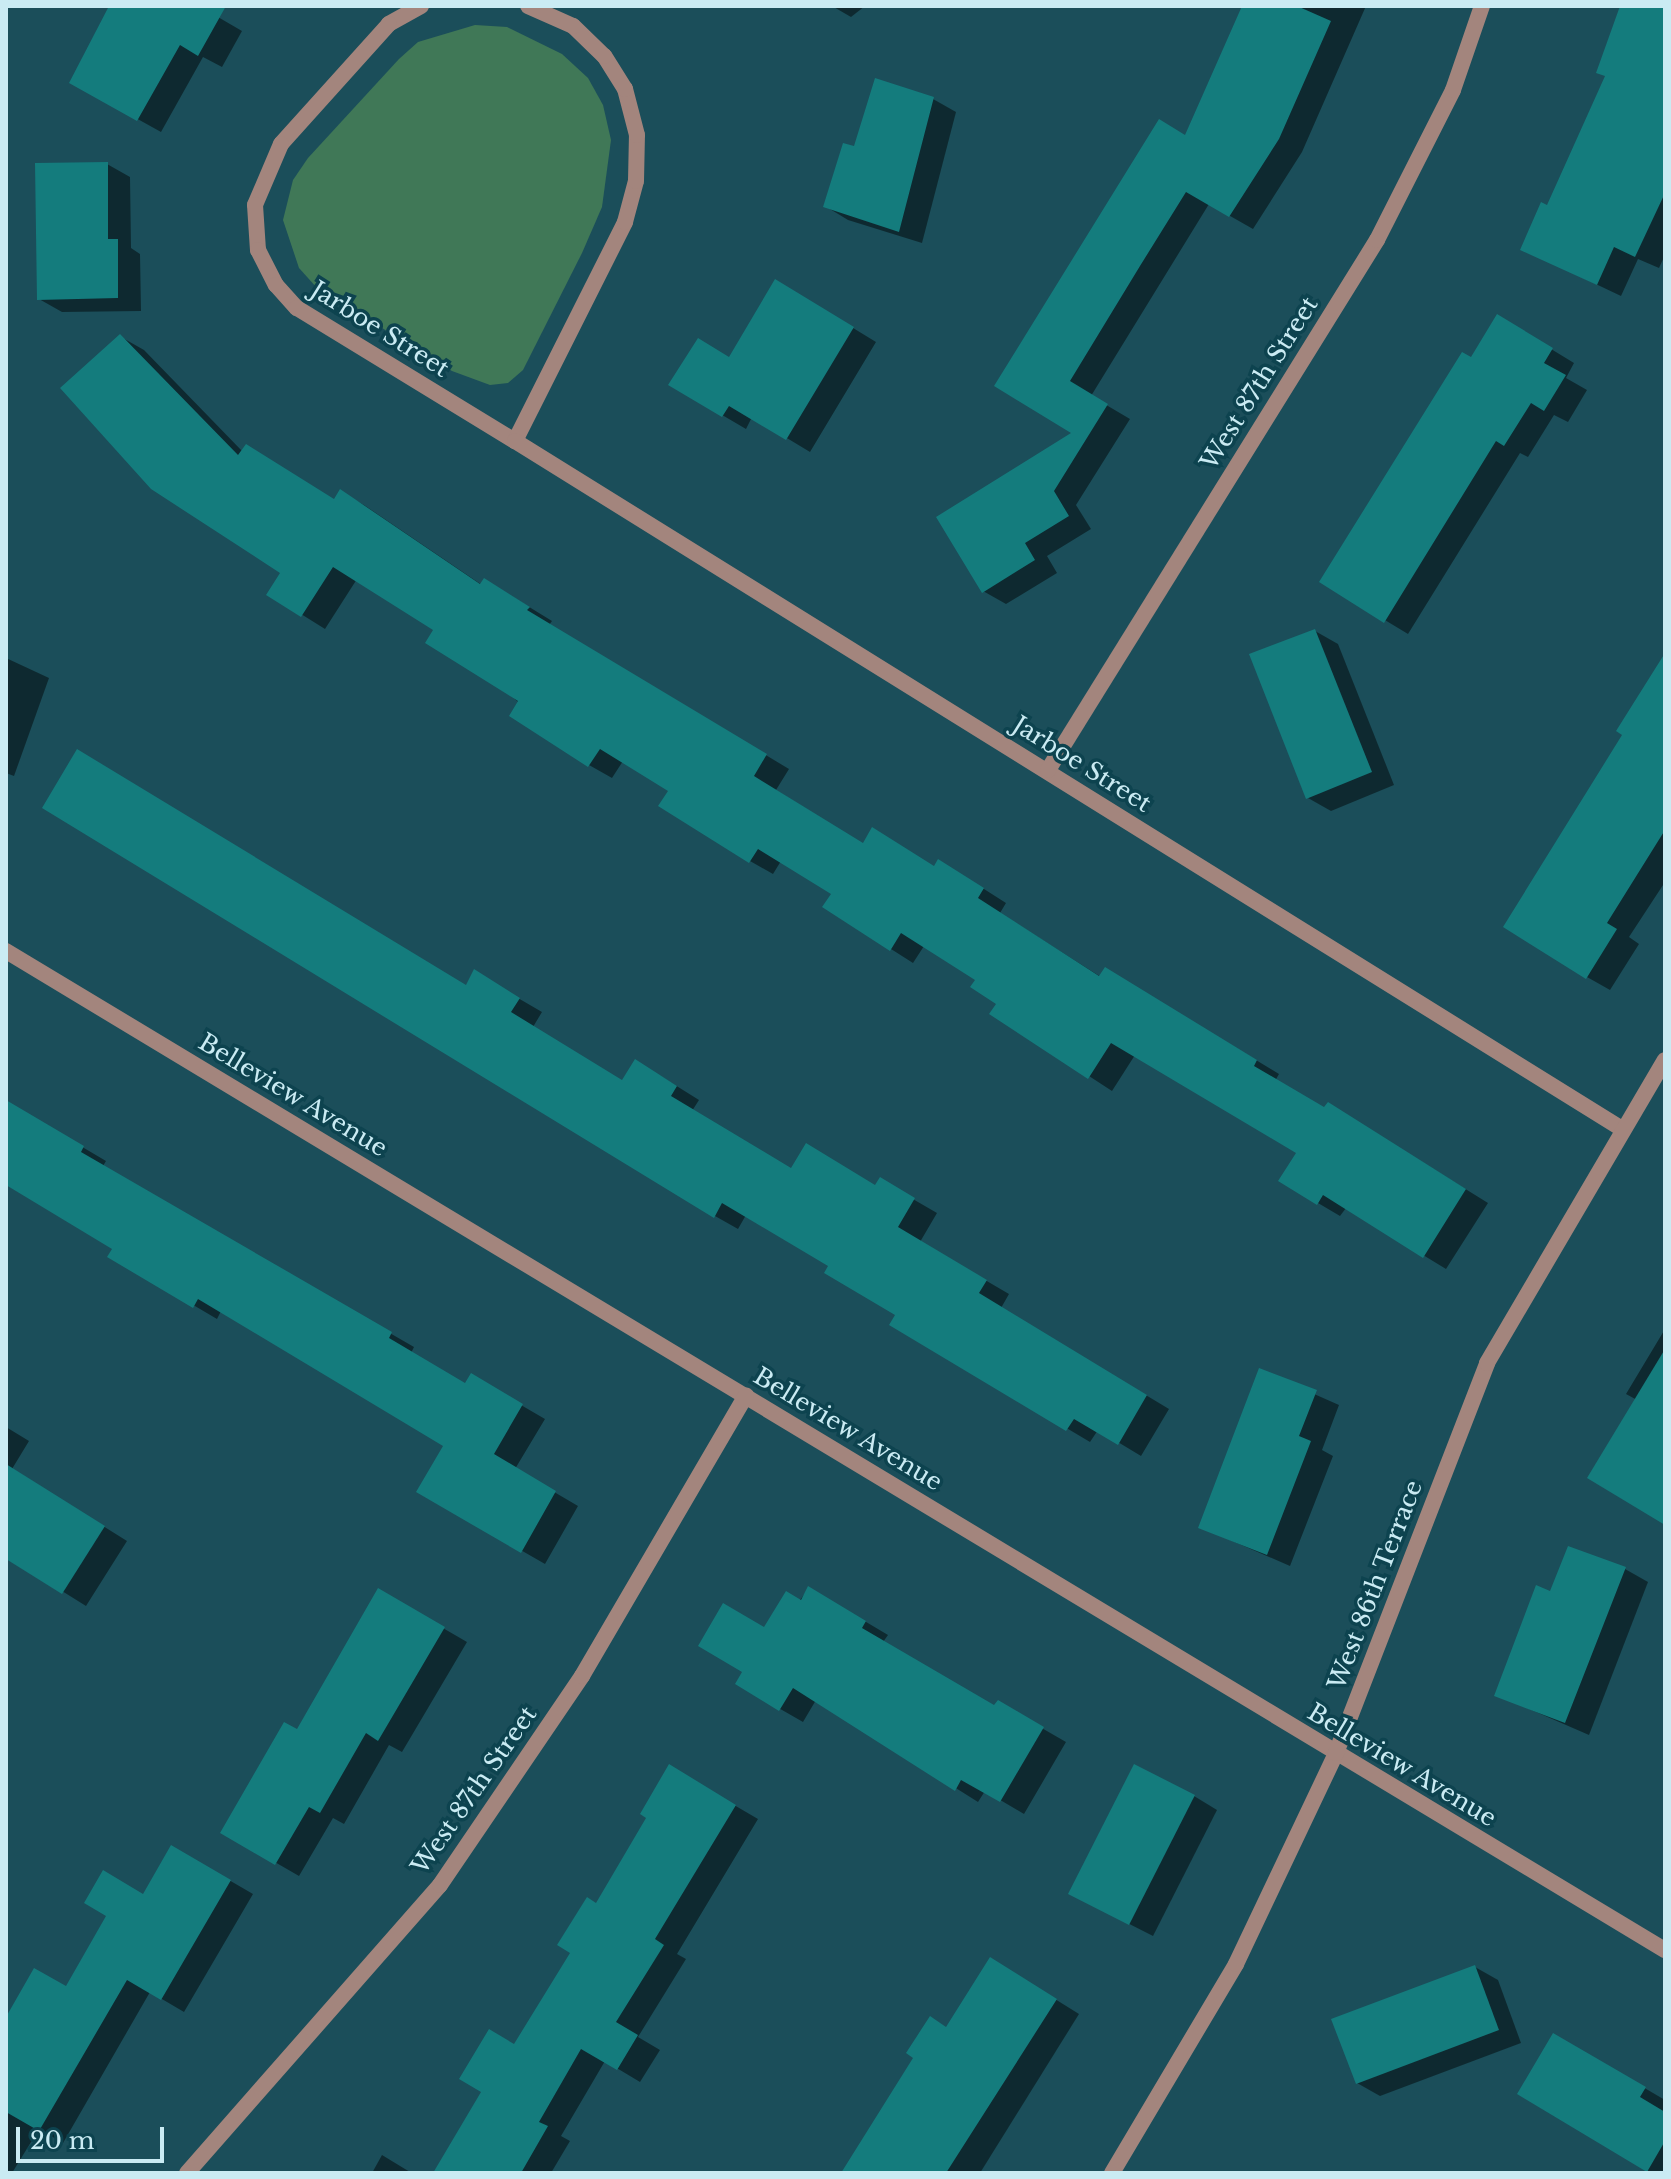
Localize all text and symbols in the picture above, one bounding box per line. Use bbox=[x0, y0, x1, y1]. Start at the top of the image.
street label: Jarboe Street bbox=[306, 275, 454, 383]
street label: West 87th Street bbox=[1194, 291, 1324, 475]
street label: Jarboe Street bbox=[1008, 710, 1156, 818]
street label: Belleview Avenue bbox=[193, 1027, 393, 1163]
street label: Belleview Avenue bbox=[748, 1361, 948, 1497]
street label: West 86th Terrace bbox=[1322, 1476, 1428, 1694]
street label: Belleview Avenue bbox=[1302, 1697, 1502, 1833]
street label: West 87th Street bbox=[405, 1701, 543, 1879]
scale bar bbox=[20, 2111, 168, 2161]
text: 20 m bbox=[30, 2126, 95, 2155]

